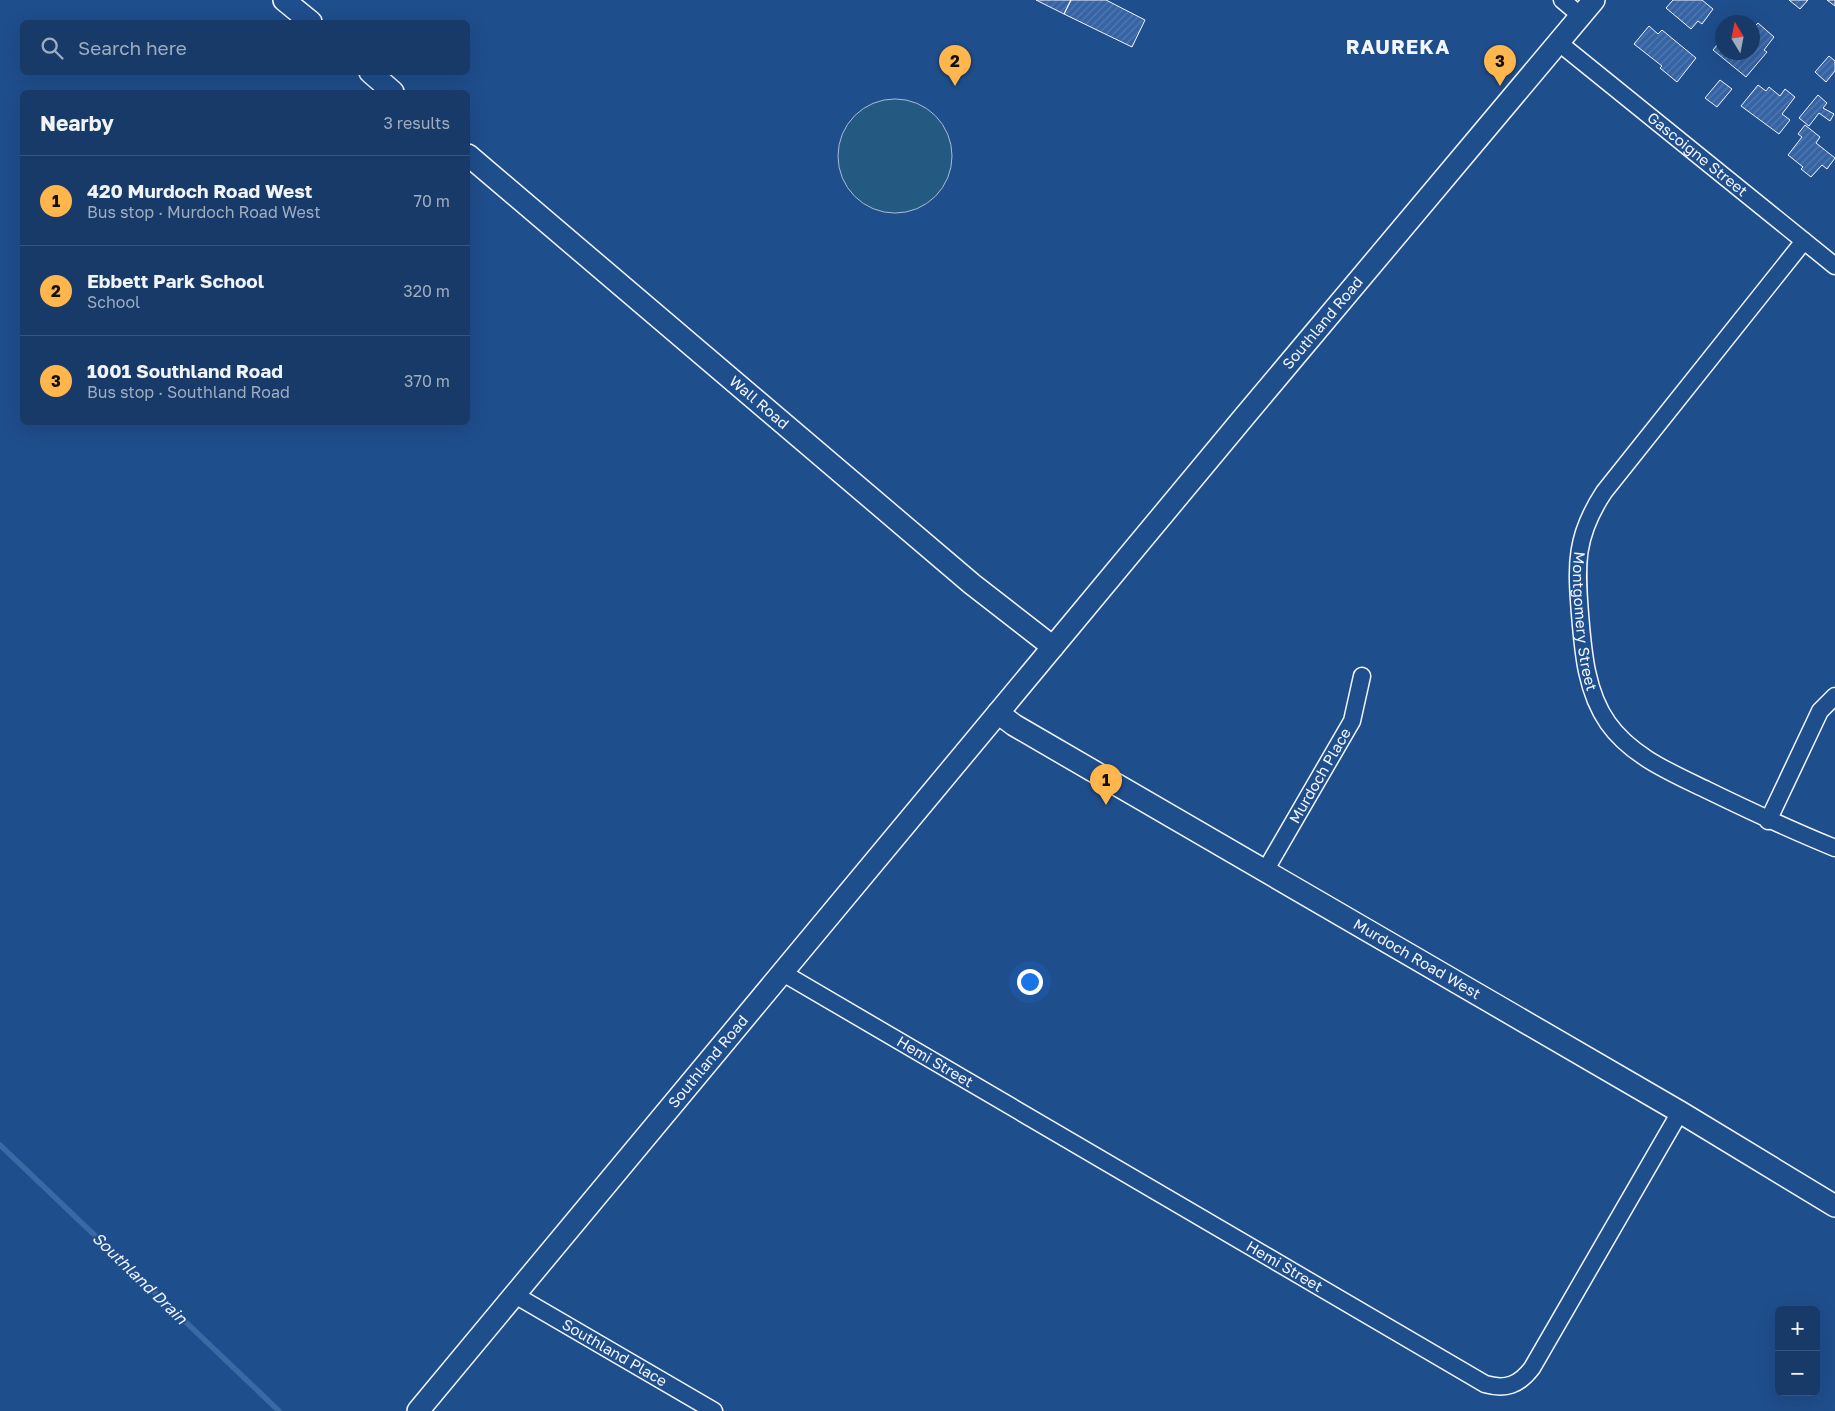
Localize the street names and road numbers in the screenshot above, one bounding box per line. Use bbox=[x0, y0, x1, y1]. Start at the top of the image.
street label: Gascoigne Street bbox=[1644, 108, 1752, 200]
street label: Southland Road bbox=[1278, 273, 1366, 372]
street label: Wall Road bbox=[726, 371, 793, 432]
street label: Montgomery Street bbox=[1570, 551, 1602, 693]
street label: Murdoch Place bbox=[1285, 724, 1354, 826]
street label: Murdoch Road West bbox=[1351, 914, 1484, 1002]
street label: Southland Road bbox=[664, 1011, 751, 1111]
street label: Hemi Street bbox=[894, 1032, 977, 1090]
street label: Hemi Street bbox=[1243, 1236, 1326, 1295]
street label: Southland Place bbox=[559, 1314, 671, 1390]

